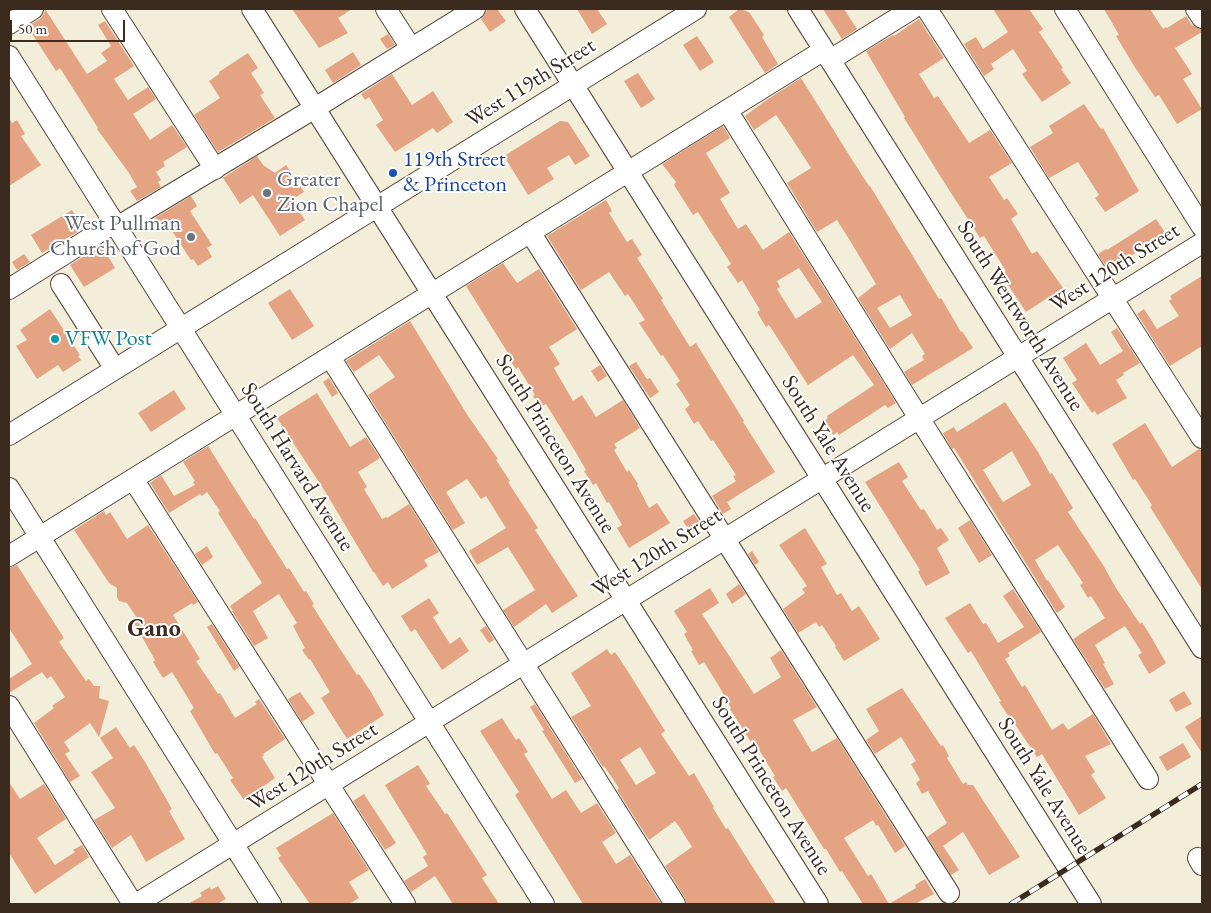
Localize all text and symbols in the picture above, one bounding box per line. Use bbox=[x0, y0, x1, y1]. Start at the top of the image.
scale bar bbox=[12, 10, 128, 42]
text: 50 m bbox=[18, 19, 47, 38]
street label: West 119th Street bbox=[461, 33, 601, 133]
place label: 119th Street & Princeton bbox=[403, 147, 507, 198]
place label: Greater Zion Chapel bbox=[277, 167, 384, 218]
marker: 119th Street & Princeton bbox=[387, 167, 399, 179]
marker: Greater Zion Chapel bbox=[261, 187, 273, 199]
place label: West Pullman Church of God bbox=[50, 211, 181, 262]
street label: South Wentworth Avenue bbox=[951, 216, 1089, 416]
street label: West 120th Street bbox=[1045, 218, 1185, 318]
marker: West Pullman Church of God bbox=[185, 231, 197, 243]
place label: VFW Post bbox=[65, 326, 152, 352]
marker: VFW Post bbox=[49, 333, 61, 345]
street label: South Princeton Avenue bbox=[489, 350, 621, 538]
street label: South Yale Avenue bbox=[775, 371, 881, 517]
street label: South Harvard Avenue bbox=[235, 378, 359, 556]
street label: West 120th Street bbox=[587, 503, 727, 603]
district label: Gano bbox=[127, 615, 181, 643]
street label: South Princeton Avenue bbox=[705, 692, 837, 880]
street label: South Yale Avenue bbox=[991, 713, 1097, 859]
street label: West 120th Street bbox=[243, 717, 383, 817]

